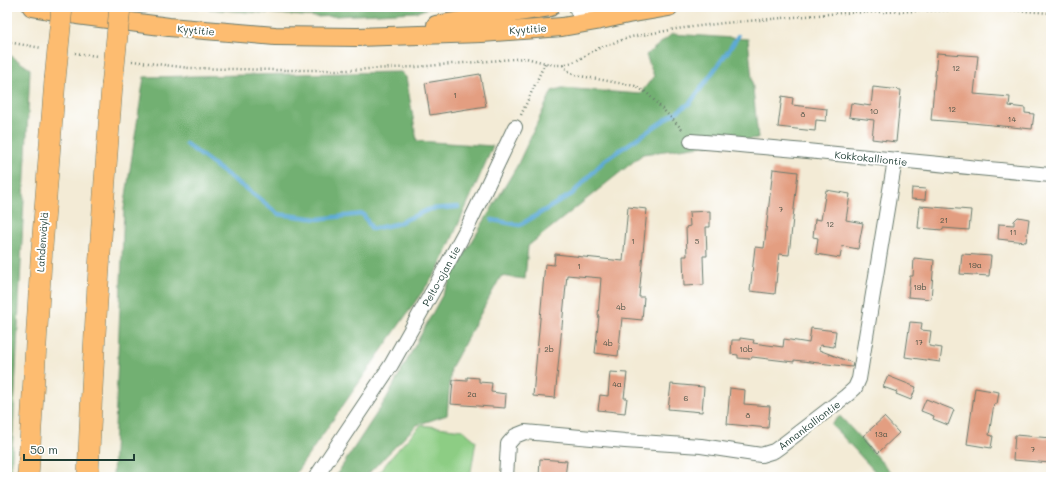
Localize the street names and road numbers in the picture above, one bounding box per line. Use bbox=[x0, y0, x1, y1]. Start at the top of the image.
street label: Kyytitie bbox=[177, 21, 215, 39]
street label: Kyytitie bbox=[509, 21, 547, 37]
street label: Kokkokalliontie bbox=[834, 147, 908, 169]
street label: Lahdenväylä bbox=[33, 211, 51, 273]
street label: Pelto-ojan tie bbox=[419, 243, 463, 309]
street label: Annankalliontie bbox=[775, 397, 843, 453]

